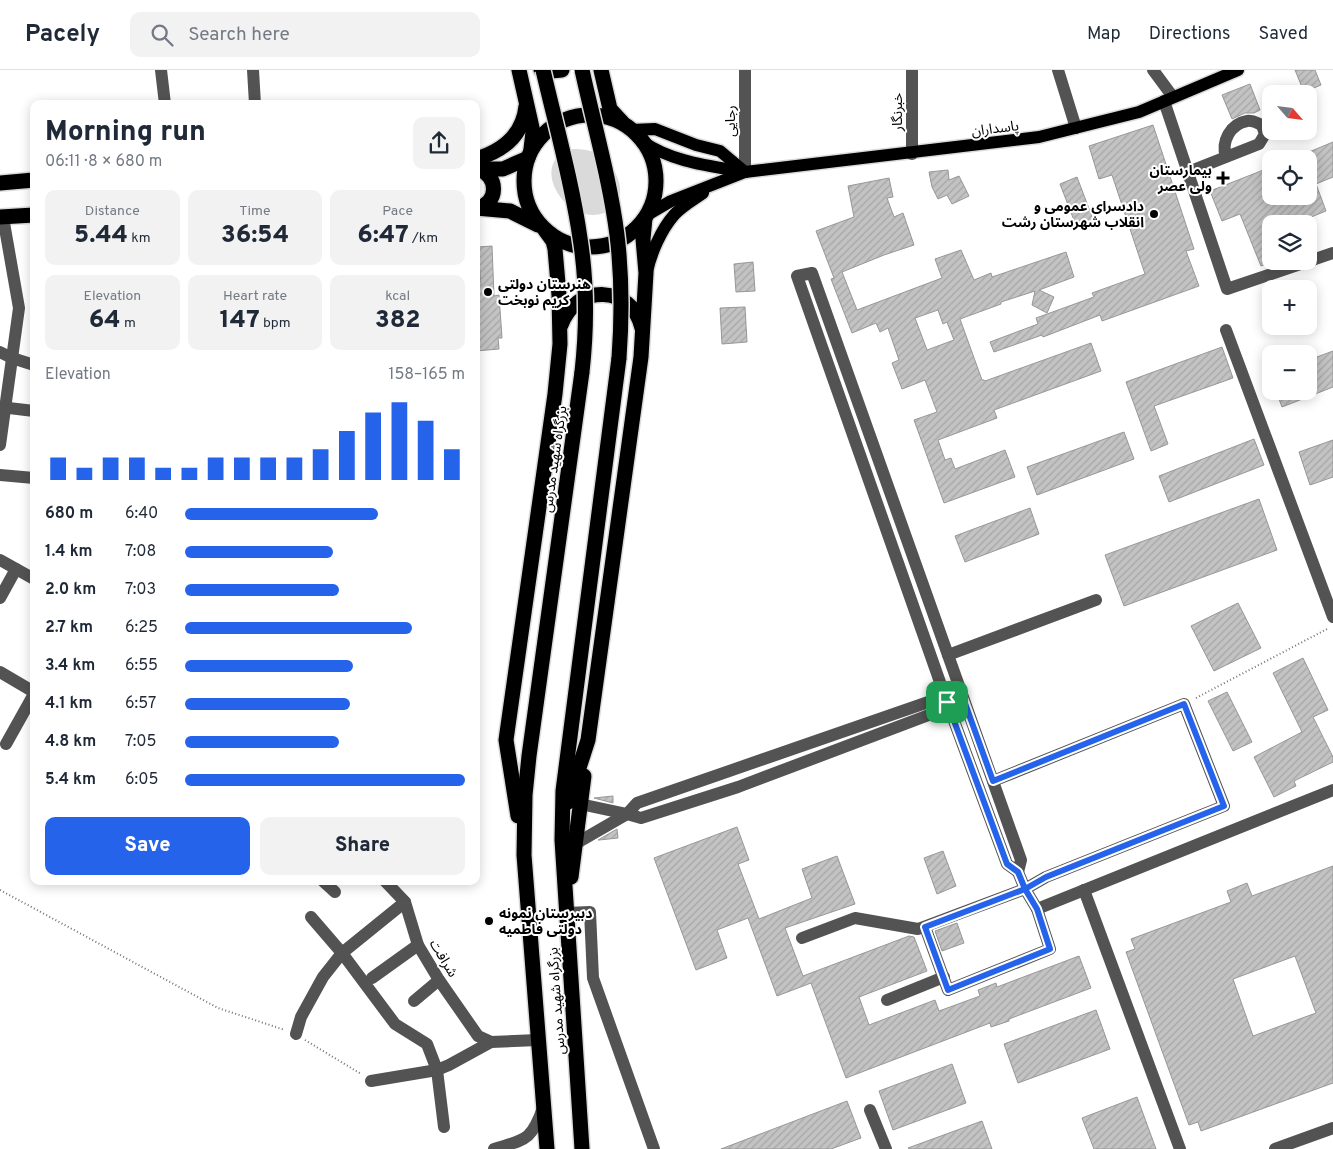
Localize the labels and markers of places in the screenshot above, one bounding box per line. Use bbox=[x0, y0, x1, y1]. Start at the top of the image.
place label: بیمارستان ولی عصر bbox=[1149, 163, 1212, 196]
marker: بیمارستان ولی عصر bbox=[1216, 171, 1230, 185]
place label: دادسرای عمومی و انقلاب شهرستان رشت bbox=[1002, 199, 1144, 232]
marker: دادسرای عمومی و انقلاب شهرستان رشت bbox=[1148, 208, 1160, 220]
place label: هنرستان دولتی کریم نوبخت bbox=[498, 277, 591, 311]
marker: هنرستان دولتی کریم نوبخت bbox=[482, 286, 494, 298]
pin bbox=[926, 681, 968, 723]
place label: دبیرستان نمونه دولتی فاطمیه bbox=[499, 906, 592, 939]
marker: دبیرستان نمونه دولتی فاطمیه bbox=[483, 915, 495, 927]

